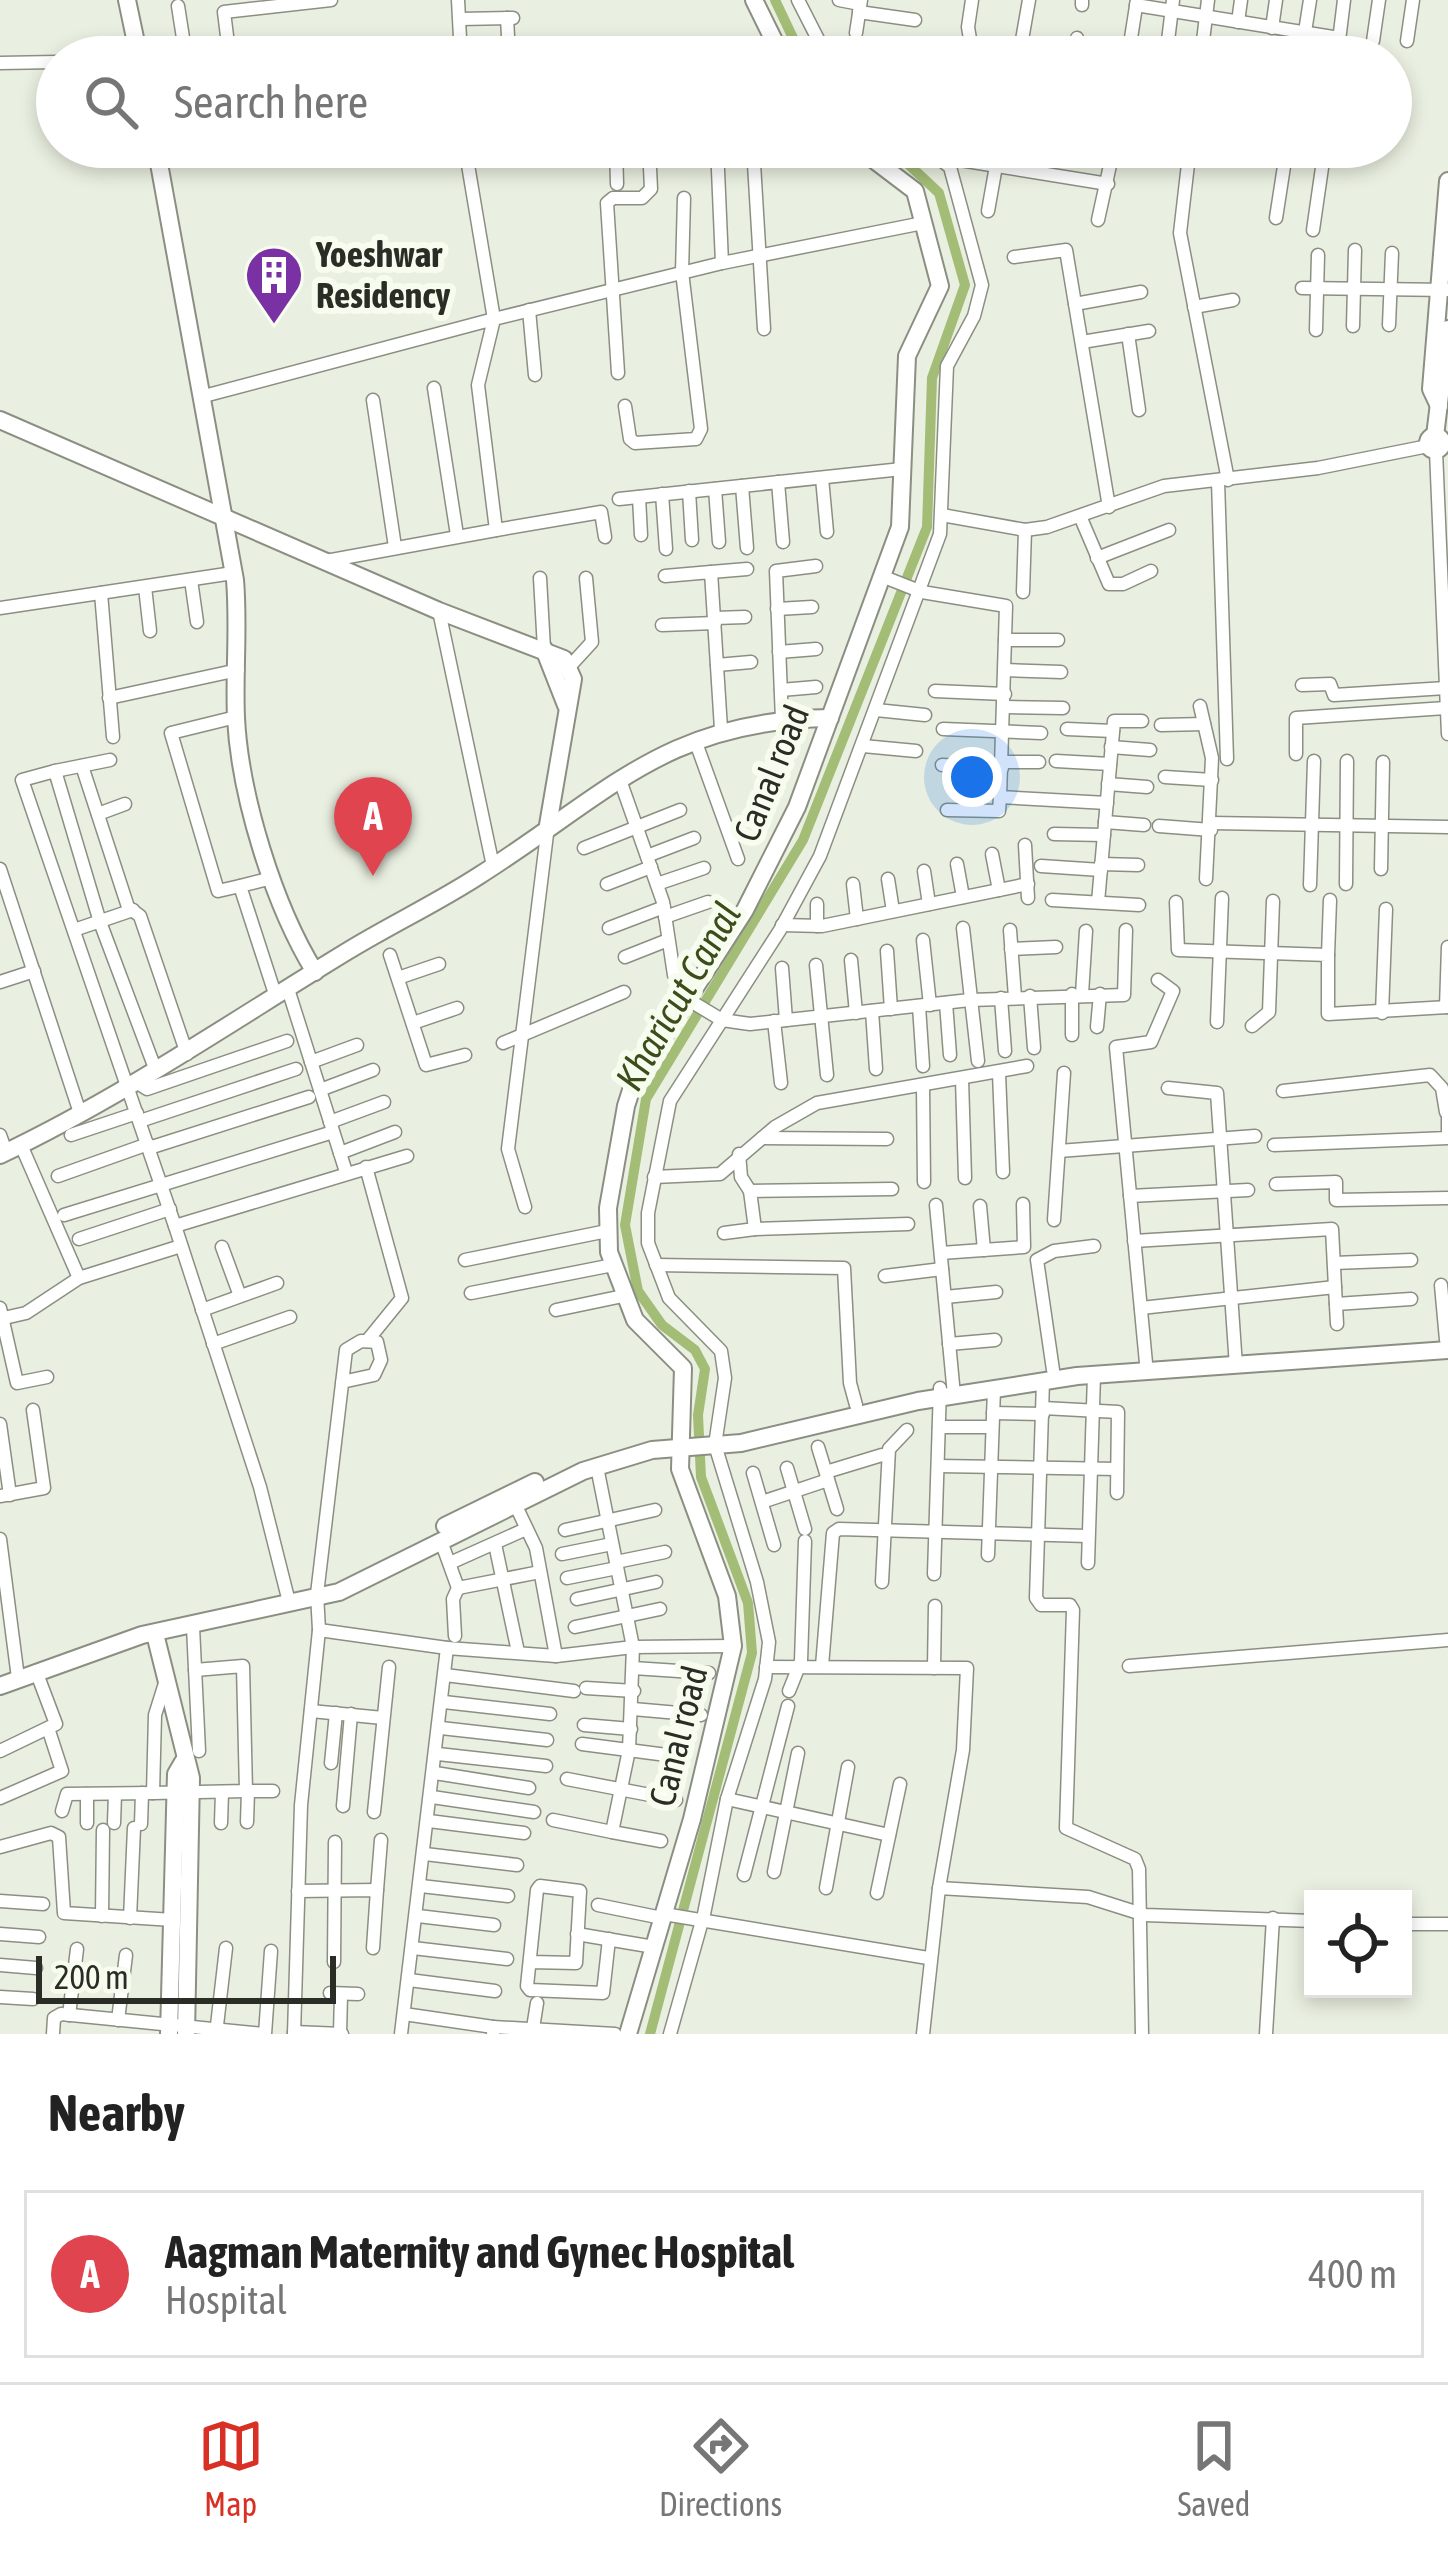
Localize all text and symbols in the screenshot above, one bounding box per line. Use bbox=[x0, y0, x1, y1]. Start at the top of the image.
search box bbox=[36, 36, 1412, 168]
icon: search bbox=[78, 69, 144, 135]
text: Search here bbox=[174, 76, 368, 128]
place label: Yoeshwar Residency bbox=[315, 233, 451, 316]
building icon: Yoeshwar Residency bbox=[243, 244, 305, 326]
street label: Canal road bbox=[725, 699, 817, 847]
your location bbox=[942, 747, 1002, 807]
pin: A bbox=[334, 777, 412, 876]
water label: Kharicut Canal bbox=[607, 894, 749, 1098]
street label: Canal road bbox=[640, 1662, 716, 1810]
map controls bbox=[1304, 1890, 1412, 1998]
button: locate bbox=[1304, 1890, 1412, 1998]
scale bar bbox=[36, 1950, 336, 2003]
text: 200 m bbox=[54, 1958, 129, 1996]
text: Nearby bbox=[48, 2083, 185, 2142]
text: Aagman Maternity and Gynec Hospital bbox=[165, 2226, 794, 2278]
text: A bbox=[80, 2252, 100, 2296]
text: 400 m bbox=[1309, 2252, 1397, 2296]
text: Hospital bbox=[165, 2278, 287, 2322]
tab: Map bbox=[198, 2413, 264, 2523]
tab: Directions bbox=[659, 2413, 782, 2523]
tab: Saved bbox=[1177, 2413, 1250, 2523]

